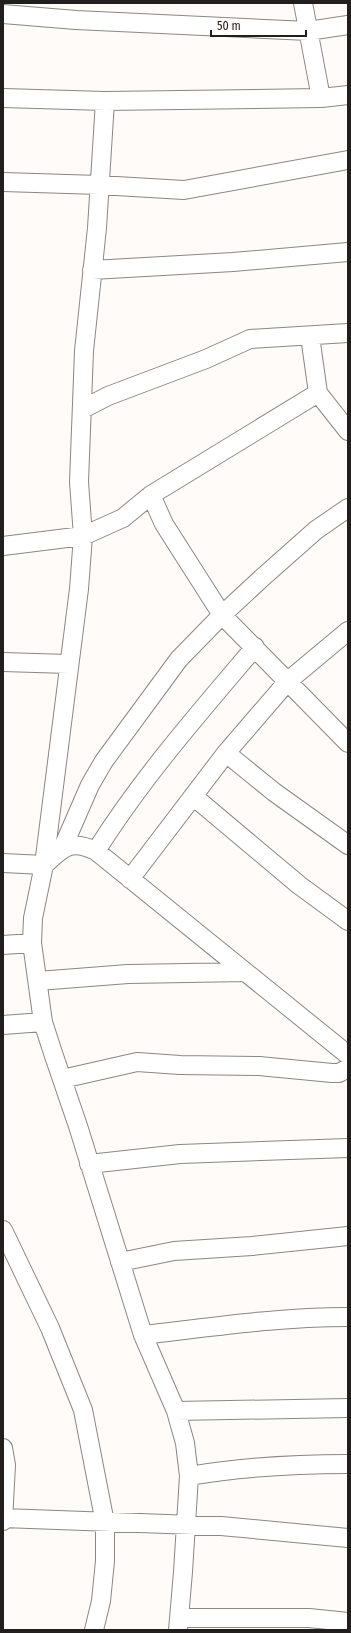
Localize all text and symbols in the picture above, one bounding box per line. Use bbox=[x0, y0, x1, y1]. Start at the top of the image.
scale bar bbox=[211, 12, 306, 38]
text: 50 m bbox=[217, 19, 241, 33]

